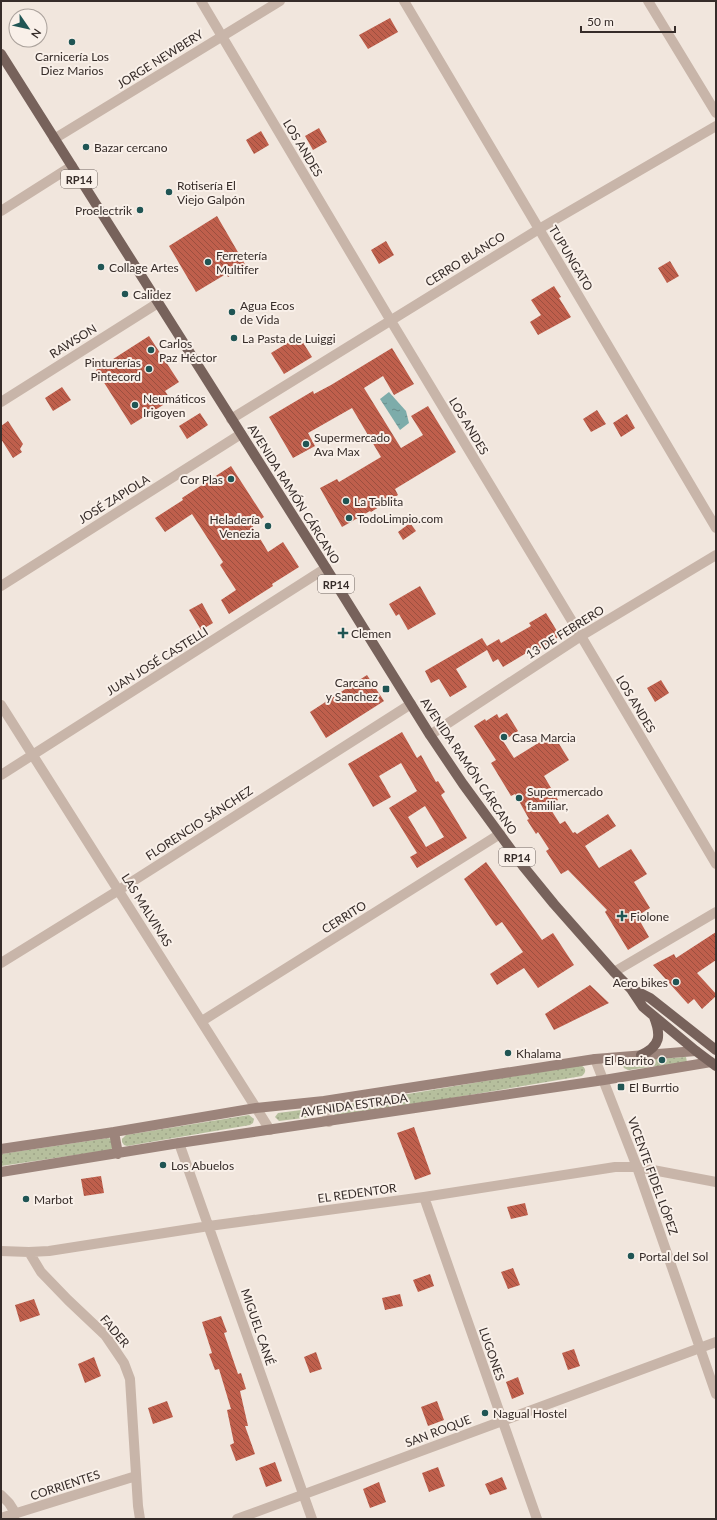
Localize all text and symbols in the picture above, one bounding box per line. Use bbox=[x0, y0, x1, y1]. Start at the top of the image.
north arrow bbox=[8, 8, 48, 48]
scale bar bbox=[581, 8, 675, 34]
text: 50 m bbox=[587, 14, 614, 29]
street label: JORGE NEWBERY bbox=[114, 26, 206, 92]
text: N bbox=[29, 27, 44, 41]
marker: Carnicería Los Diez Marios bbox=[67, 37, 77, 47]
place label: Carnicería Los Diez Marios bbox=[35, 49, 109, 78]
street label: LOS ANDES bbox=[280, 117, 326, 179]
place label: Bazar cercano bbox=[94, 140, 168, 155]
marker: Bazar cercano bbox=[81, 142, 91, 152]
road number: RP14 bbox=[61, 170, 97, 188]
place label: Rotisería El Viejo Galpón bbox=[177, 178, 245, 207]
marker: Rotisería El Viejo Galpón bbox=[164, 187, 174, 197]
place label: Proelectrik bbox=[75, 203, 133, 218]
marker: Proelectrik bbox=[135, 205, 145, 215]
street label: TUPUNGATO bbox=[546, 223, 597, 294]
street label: CERRO BLANCO bbox=[422, 228, 508, 290]
place label: Ferretería Multifer bbox=[216, 248, 267, 277]
marker: Ferretería Multifer bbox=[203, 257, 213, 267]
place label: Collage Artes bbox=[109, 260, 179, 275]
marker: Collage Artes bbox=[96, 262, 106, 272]
place label: Calidez bbox=[133, 287, 172, 302]
marker: Calidez bbox=[120, 289, 130, 299]
place label: Agua Ecos de Vida bbox=[240, 298, 294, 327]
marker: Agua Ecos de Vida bbox=[227, 307, 237, 317]
street label: RAWSON bbox=[47, 321, 99, 361]
place label: La Pasta de Luiggi bbox=[242, 331, 336, 346]
marker: La Pasta de Luiggi bbox=[229, 333, 239, 343]
place label: Carlos Paz Héctor bbox=[159, 336, 218, 365]
marker: Carlos Paz Héctor bbox=[146, 345, 156, 355]
place label: Pinturerías Pintecord bbox=[84, 355, 141, 384]
marker: Pinturerías Pintecord bbox=[144, 364, 154, 374]
place label: Neumáticos Irigoyen bbox=[143, 391, 206, 420]
street label: LOS ANDES bbox=[446, 395, 492, 457]
marker: Neumáticos Irigoyen bbox=[130, 400, 140, 410]
street label: AVENIDA RAMÓN CÁRCANO bbox=[245, 421, 343, 567]
place label: Supermercado Ava Max bbox=[314, 430, 390, 459]
marker: Supermercado Ava Max bbox=[301, 439, 311, 449]
street label: JOSÉ ZAPIOLA bbox=[76, 471, 153, 527]
place label: Cor Plas bbox=[180, 472, 223, 487]
marker: Cor Plas bbox=[226, 474, 236, 484]
place label: La Tablita bbox=[354, 494, 403, 509]
marker: La Tablita bbox=[341, 496, 351, 506]
place label: TodoLimpio.com bbox=[357, 511, 443, 526]
place label: Heladería Venezia bbox=[210, 512, 260, 541]
marker: TodoLimpio.com bbox=[344, 513, 354, 523]
marker: Heladería Venezia bbox=[263, 521, 273, 531]
road number: RP14 bbox=[318, 575, 354, 593]
street label: 13 DE FEBRERO bbox=[523, 602, 607, 662]
street label: JUAN JOSÉ CASTELLI bbox=[103, 624, 211, 698]
place label: Clemen bbox=[351, 626, 391, 641]
marker: Clemen bbox=[338, 628, 348, 638]
street label: LOS ANDES bbox=[613, 673, 659, 735]
place label: Carcano y Sanchez bbox=[326, 675, 379, 704]
marker: Carcano y Sanchez bbox=[381, 684, 391, 694]
street label: AVENIDA RAMÓN CÁRCANO bbox=[418, 695, 521, 838]
place label: Casa Marcia bbox=[512, 730, 576, 745]
marker: Casa Marcia bbox=[499, 732, 509, 742]
street label: FLORENCIO SÁNCHEZ bbox=[143, 783, 255, 863]
place label: Supermercado familiar, bbox=[527, 784, 603, 813]
marker: Supermercado familiar, bbox=[514, 793, 524, 803]
road number: RP14 bbox=[499, 848, 535, 866]
street label: LAS MALVINAS bbox=[119, 871, 175, 949]
street label: CERRITO bbox=[319, 897, 369, 937]
place label: Fiolone bbox=[630, 909, 669, 924]
marker: Fiolone bbox=[617, 911, 627, 921]
place label: Aero bikes bbox=[613, 975, 668, 990]
marker: Aero bikes bbox=[671, 977, 681, 987]
place label: Khalama bbox=[516, 1046, 561, 1061]
marker: Khalama bbox=[503, 1048, 513, 1058]
place label: El Burrito bbox=[604, 1053, 654, 1068]
marker: El Burrito bbox=[657, 1055, 667, 1065]
place label: El Burrtio bbox=[629, 1080, 679, 1095]
marker: El Burrtio bbox=[616, 1082, 626, 1092]
street label: AVENIDA ESTRADA bbox=[300, 1090, 409, 1120]
street label: VICENTE FIDEL LÓPEZ bbox=[625, 1115, 681, 1237]
place label: Los Abuelos bbox=[171, 1158, 234, 1173]
marker: Los Abuelos bbox=[158, 1160, 168, 1170]
street label: EL REDENTOR bbox=[317, 1180, 398, 1206]
place label: Marbot bbox=[34, 1192, 74, 1207]
marker: Marbot bbox=[21, 1194, 31, 1204]
place label: Portal del Sol bbox=[639, 1249, 708, 1264]
marker: Portal del Sol bbox=[626, 1251, 636, 1261]
street label: MIGUEL CANÉ bbox=[238, 1287, 278, 1367]
street label: FADER bbox=[97, 1312, 133, 1351]
street label: LUGONES bbox=[476, 1325, 508, 1383]
place label: Nagual Hostel bbox=[493, 1406, 567, 1421]
marker: Nagual Hostel bbox=[480, 1408, 490, 1418]
street label: SAN ROQUE bbox=[403, 1412, 473, 1450]
street label: CORRIENTES bbox=[28, 1467, 102, 1503]

